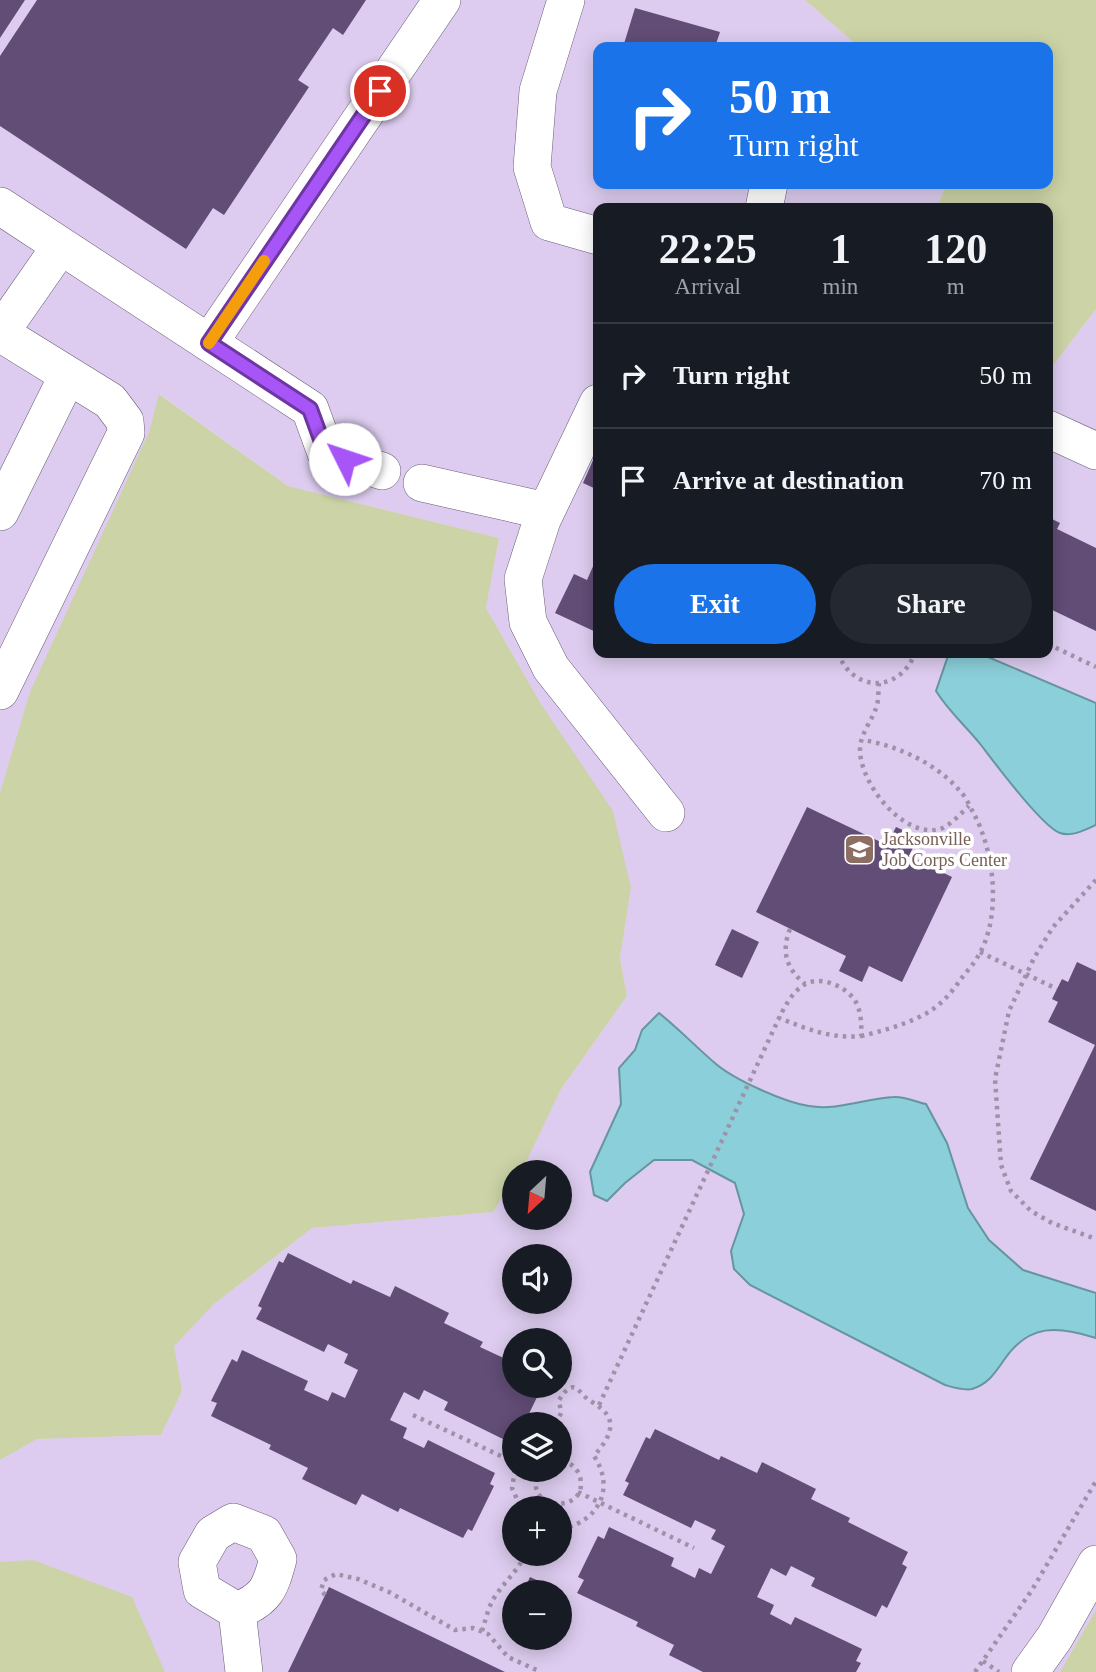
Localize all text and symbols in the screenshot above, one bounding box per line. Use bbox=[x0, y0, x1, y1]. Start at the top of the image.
pin bbox=[350, 61, 410, 121]
text: 50 m bbox=[729, 69, 831, 124]
icon: right bbox=[614, 70, 705, 161]
icon: arrive bbox=[361, 72, 399, 110]
text: Turn right bbox=[729, 127, 859, 163]
text: 22:25 bbox=[659, 226, 757, 272]
text: 1 bbox=[830, 226, 851, 272]
text: 120 bbox=[924, 226, 987, 272]
text: Arrival bbox=[675, 274, 741, 299]
text: min bbox=[823, 274, 858, 299]
text: m bbox=[947, 274, 965, 299]
icon: right bbox=[614, 357, 652, 395]
text: Turn right bbox=[673, 361, 790, 390]
text: 50 m bbox=[979, 361, 1032, 390]
position arrow bbox=[308, 422, 382, 496]
icon: arrive bbox=[614, 462, 652, 500]
text: Arrive at destination bbox=[673, 466, 904, 495]
text: 70 m bbox=[979, 466, 1032, 495]
button: Exit bbox=[614, 564, 816, 644]
button: Share bbox=[830, 564, 1032, 644]
place label: Jacksonville Job Corps Center bbox=[882, 829, 1007, 870]
school or university icon: Jacksonville Job Corps Center bbox=[842, 832, 876, 866]
north arrow bbox=[502, 1160, 572, 1230]
map controls bbox=[502, 1160, 572, 1650]
button: sound bbox=[502, 1244, 572, 1314]
button: search bbox=[502, 1328, 572, 1398]
button: layers bbox=[502, 1412, 572, 1482]
button: + bbox=[502, 1496, 572, 1566]
button: − bbox=[502, 1580, 572, 1650]

